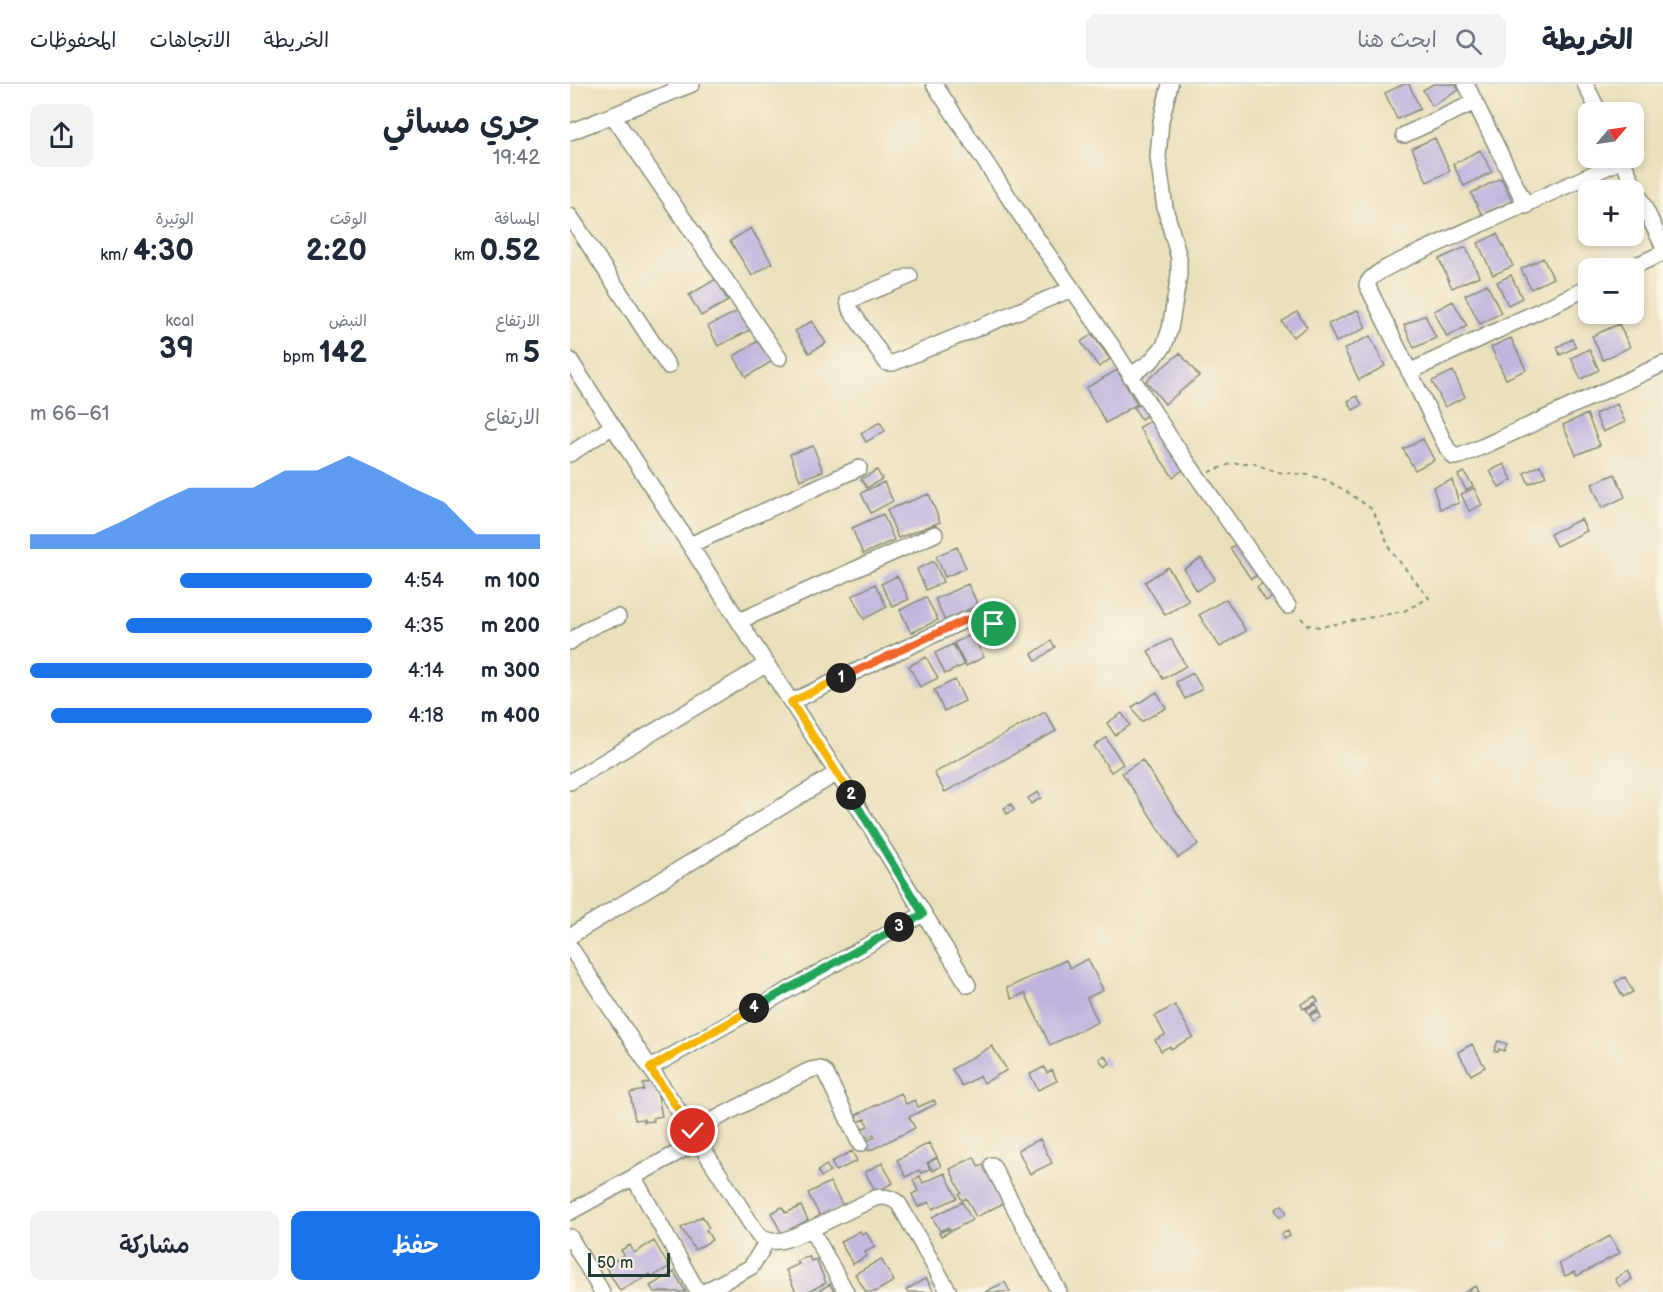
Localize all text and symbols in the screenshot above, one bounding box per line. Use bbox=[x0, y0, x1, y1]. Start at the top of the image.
search box bbox=[1086, 14, 1506, 68]
text: الخريطة bbox=[1542, 24, 1633, 57]
icon: search bbox=[1452, 25, 1485, 58]
text: ابحث هنا bbox=[1357, 27, 1437, 54]
text: المحفوظات bbox=[30, 28, 116, 53]
text: الاتجاهات bbox=[149, 28, 231, 53]
text: الخريطة bbox=[264, 28, 329, 53]
north arrow bbox=[1578, 102, 1644, 168]
map controls bbox=[1578, 102, 1644, 324]
text: جري مسائي bbox=[382, 103, 540, 143]
button: share bbox=[30, 104, 93, 167]
text: 19:42 bbox=[493, 146, 540, 170]
button: + bbox=[1578, 180, 1644, 246]
text: الوتيرة bbox=[155, 210, 194, 229]
text: الوقت bbox=[330, 210, 367, 229]
text: المسافة bbox=[494, 210, 540, 229]
text: 4:30 bbox=[133, 233, 194, 269]
text: 2:20 bbox=[306, 233, 367, 269]
text: 0.52 bbox=[479, 233, 540, 269]
text: /km bbox=[100, 246, 133, 265]
text: km bbox=[454, 246, 479, 265]
button: − bbox=[1578, 258, 1644, 324]
text: kcal bbox=[165, 312, 194, 331]
text: النبض bbox=[329, 312, 367, 331]
text: الارتفاع bbox=[495, 312, 540, 331]
text: 39 bbox=[159, 331, 194, 367]
text: 142 bbox=[319, 335, 367, 371]
text: 5 bbox=[523, 335, 540, 371]
text: bpm bbox=[283, 348, 319, 367]
text: m bbox=[505, 348, 523, 367]
text: 61–66 m bbox=[30, 402, 110, 426]
text: الارتفاع bbox=[484, 406, 540, 430]
text: 4:54 bbox=[404, 569, 444, 593]
text: 100 m bbox=[484, 569, 540, 593]
pin bbox=[968, 598, 1019, 649]
icon: arrive bbox=[977, 607, 1010, 640]
text: 4:35 bbox=[404, 614, 444, 638]
text: 200 m bbox=[481, 614, 540, 638]
text: 4:14 bbox=[408, 659, 444, 683]
text: 300 m bbox=[481, 659, 540, 683]
pin: 1 bbox=[826, 663, 856, 693]
text: 1 bbox=[838, 668, 844, 687]
text: 4:18 bbox=[408, 704, 444, 728]
text: 400 m bbox=[481, 704, 540, 728]
pin: 2 bbox=[836, 780, 866, 810]
text: 2 bbox=[846, 785, 856, 804]
pin: 3 bbox=[884, 912, 914, 942]
text: 3 bbox=[894, 917, 904, 936]
pin: 4 bbox=[739, 993, 769, 1023]
text: 4 bbox=[749, 998, 759, 1017]
pin bbox=[667, 1105, 718, 1156]
icon: check bbox=[676, 1114, 709, 1147]
button: مشاركة bbox=[30, 1211, 279, 1280]
button: حفظ bbox=[291, 1211, 540, 1280]
scale bar bbox=[588, 1250, 670, 1278]
text: 50 m bbox=[597, 1254, 633, 1273]

